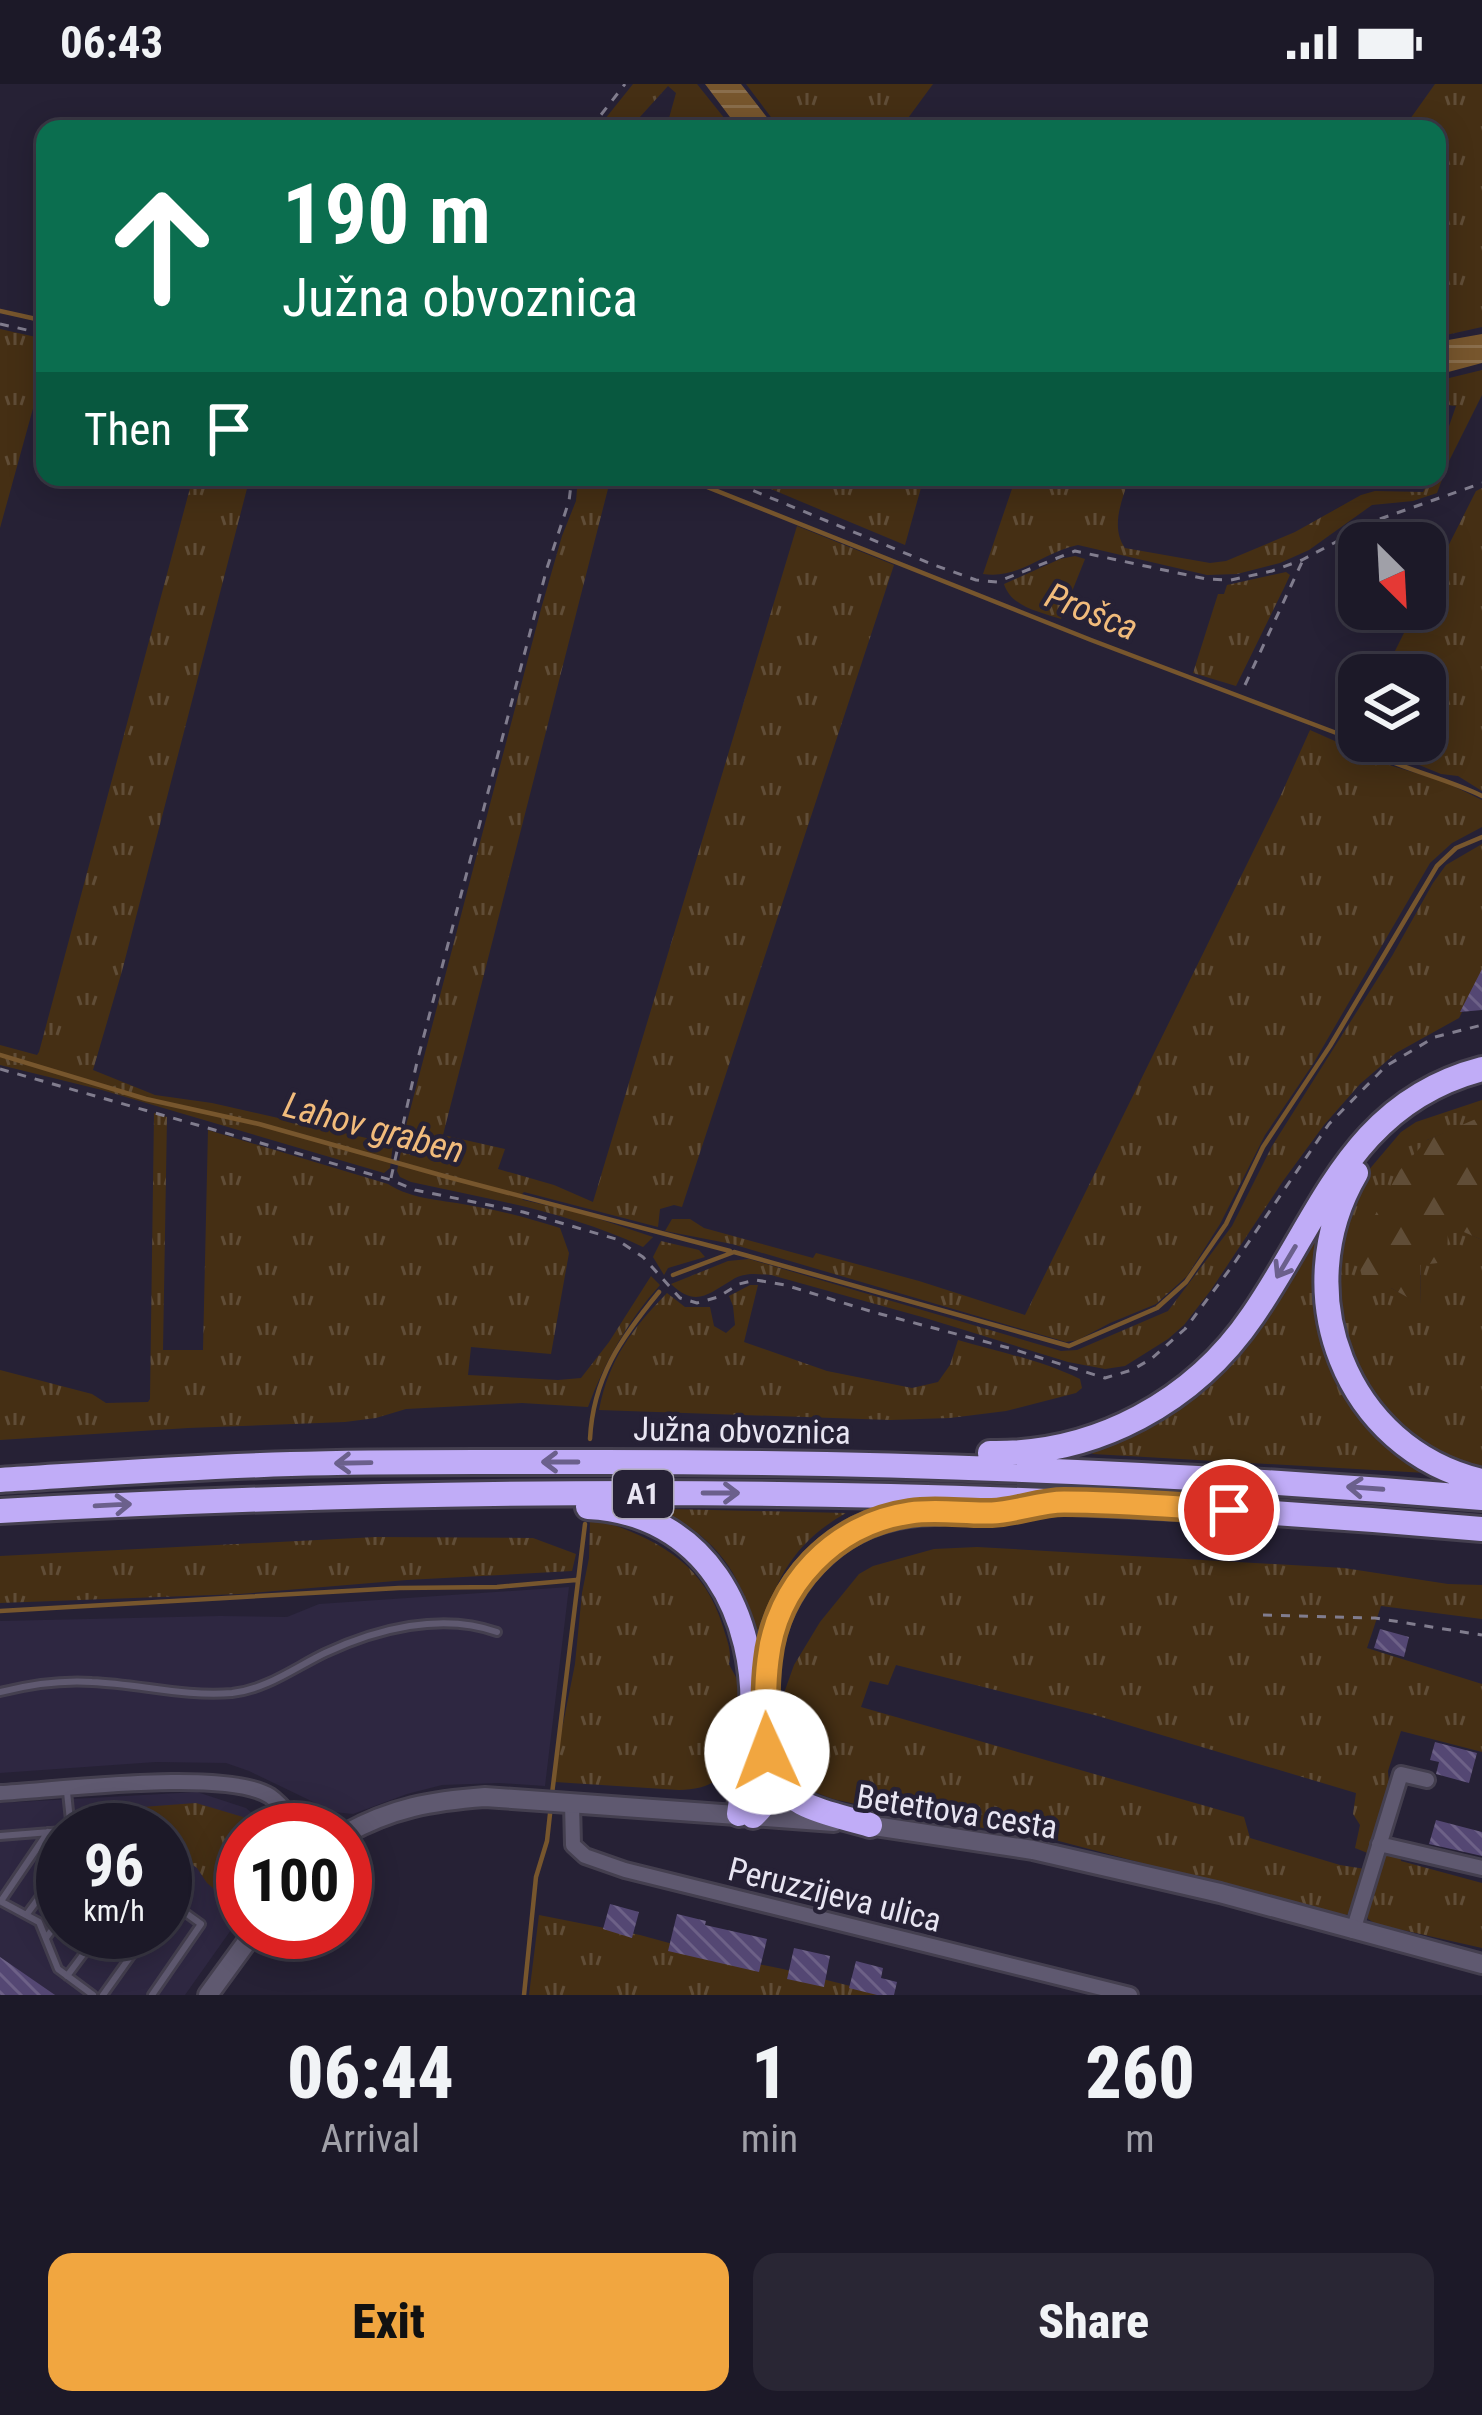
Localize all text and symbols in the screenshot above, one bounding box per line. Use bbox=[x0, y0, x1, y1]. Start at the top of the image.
text: 06:43 bbox=[60, 16, 163, 69]
text: 190 m bbox=[282, 165, 491, 264]
icon: ahead bbox=[84, 168, 240, 324]
text: Južna obvoznica bbox=[282, 266, 638, 329]
icon: arrive bbox=[196, 396, 262, 462]
text: Then bbox=[84, 403, 172, 456]
north arrow bbox=[1338, 522, 1446, 630]
map controls bbox=[1338, 522, 1446, 762]
water label: Prošca bbox=[1039, 574, 1144, 649]
button: layers bbox=[1338, 654, 1446, 762]
water label: Lahov graben bbox=[279, 1084, 469, 1172]
one-way arrow bbox=[1274, 1244, 1298, 1279]
street label: Južna obvoznica bbox=[633, 1409, 851, 1452]
one-way arrow bbox=[541, 1451, 580, 1473]
one-way arrow bbox=[334, 1452, 373, 1475]
pin bbox=[1178, 1459, 1280, 1561]
road number: A1 bbox=[613, 1470, 673, 1518]
one-way arrow bbox=[1346, 1476, 1385, 1499]
icon: arrive bbox=[1196, 1477, 1262, 1543]
one-way arrow bbox=[701, 1482, 740, 1504]
one-way arrow bbox=[93, 1493, 132, 1516]
position arrow bbox=[704, 1689, 830, 1815]
street label: Betettova cesta bbox=[854, 1776, 1060, 1847]
speed limit sign: 100 bbox=[216, 1803, 372, 1959]
text: 96 bbox=[84, 1830, 144, 1901]
street label: Peruzzijeva ulica bbox=[724, 1849, 945, 1940]
text: km/h bbox=[83, 1893, 145, 1928]
text: 06:44 bbox=[287, 2031, 454, 2116]
text: 1 bbox=[751, 2031, 788, 2116]
text: 260 bbox=[1085, 2031, 1195, 2116]
text: Arrival bbox=[321, 2116, 420, 2162]
text: min bbox=[741, 2116, 798, 2162]
text: m bbox=[1125, 2116, 1155, 2162]
button: Exit bbox=[48, 2253, 729, 2391]
button: Share bbox=[753, 2253, 1434, 2391]

